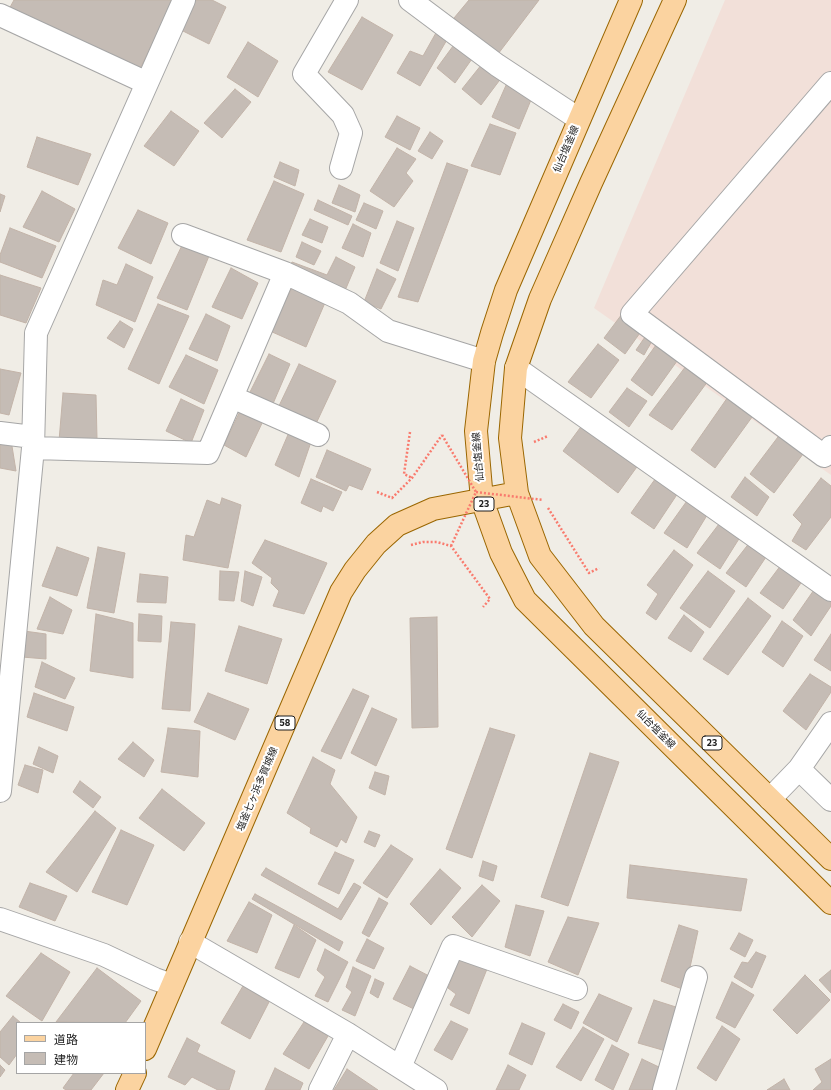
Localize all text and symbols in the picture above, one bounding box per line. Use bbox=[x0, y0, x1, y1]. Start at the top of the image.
street label: 仙台塩釜線 bbox=[551, 124, 581, 174]
street label: 仙台塩釜線 bbox=[470, 432, 486, 482]
road number: 23 bbox=[474, 497, 494, 511]
street label: 仙台塩釜線 bbox=[634, 707, 678, 751]
road number: 58 bbox=[275, 716, 295, 730]
road number: 23 bbox=[702, 736, 722, 750]
street label: 塩釜七ヶ浜多賀城線 bbox=[234, 745, 280, 833]
legend bbox=[16, 1022, 146, 1074]
text: 道路 bbox=[54, 1032, 78, 1046]
text: 建物 bbox=[54, 1052, 78, 1066]

